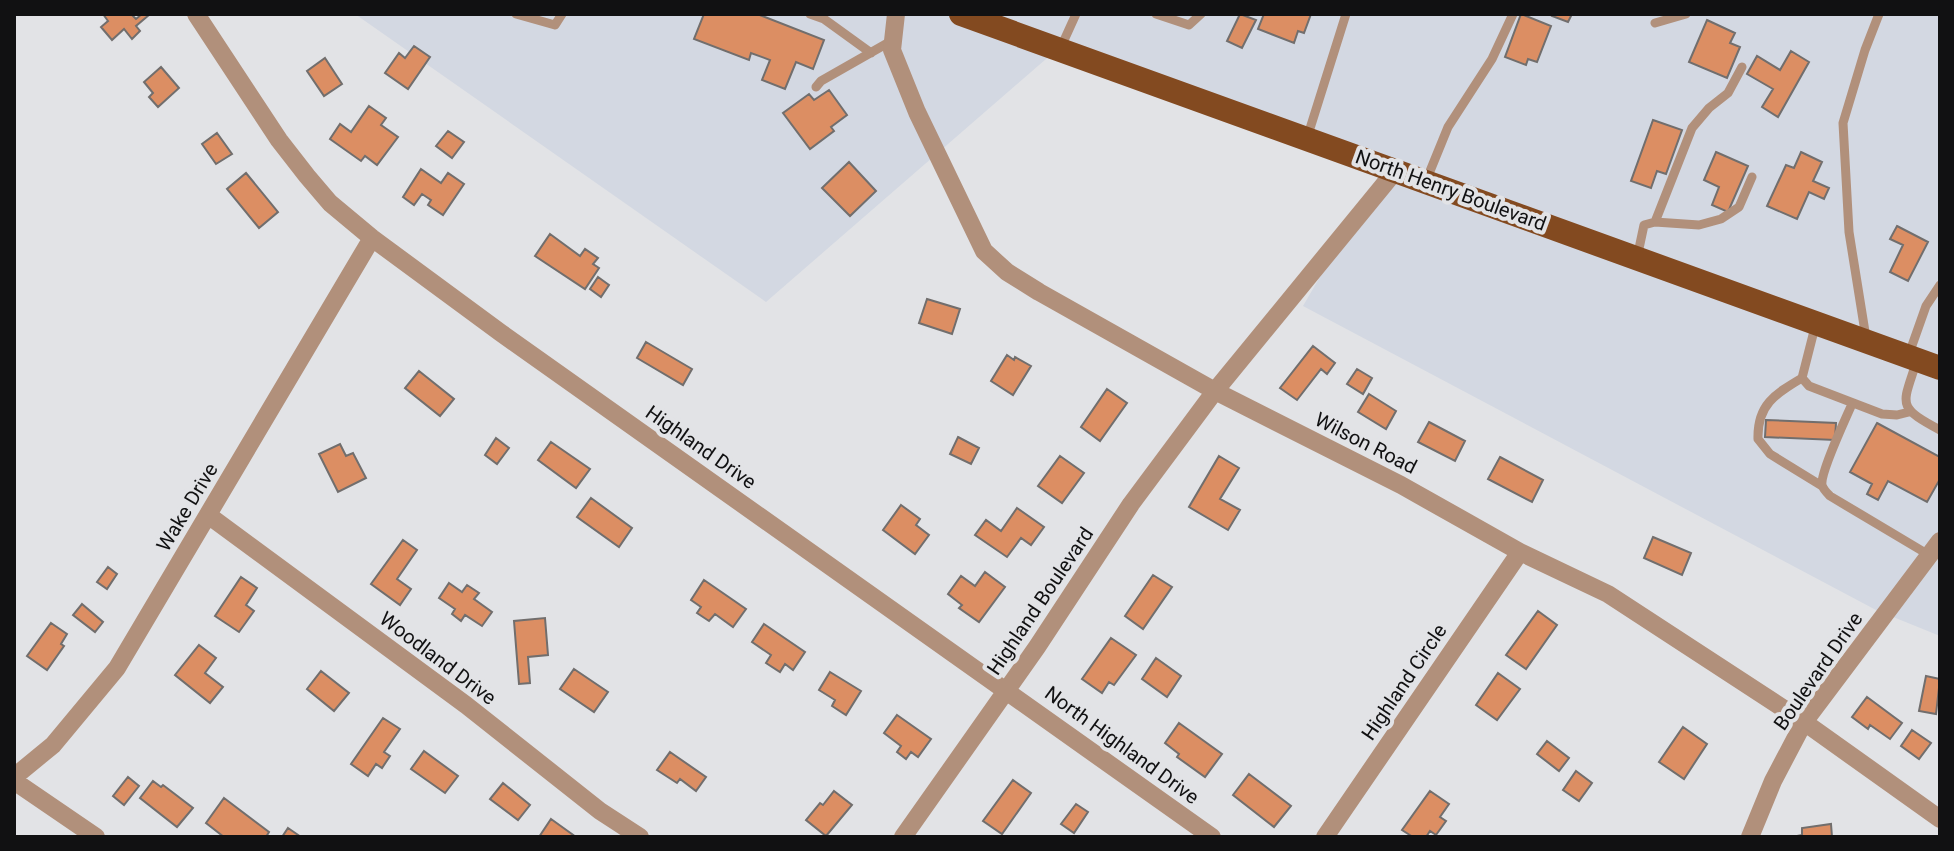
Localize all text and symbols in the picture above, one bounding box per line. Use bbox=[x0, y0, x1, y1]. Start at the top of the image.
street label: North Henry Boulevard bbox=[1352, 144, 1550, 236]
street label: Highland Drive bbox=[641, 400, 761, 494]
street label: Wilson Road bbox=[1311, 407, 1421, 479]
street label: Wake Drive bbox=[151, 458, 223, 556]
street label: Highland Boulevard bbox=[982, 523, 1098, 679]
street label: Woodland Drive bbox=[375, 606, 501, 710]
street label: Boulevard Drive bbox=[1768, 607, 1868, 735]
street label: Highland Circle bbox=[1356, 619, 1452, 745]
street label: North Highland Drive bbox=[1040, 681, 1204, 809]

